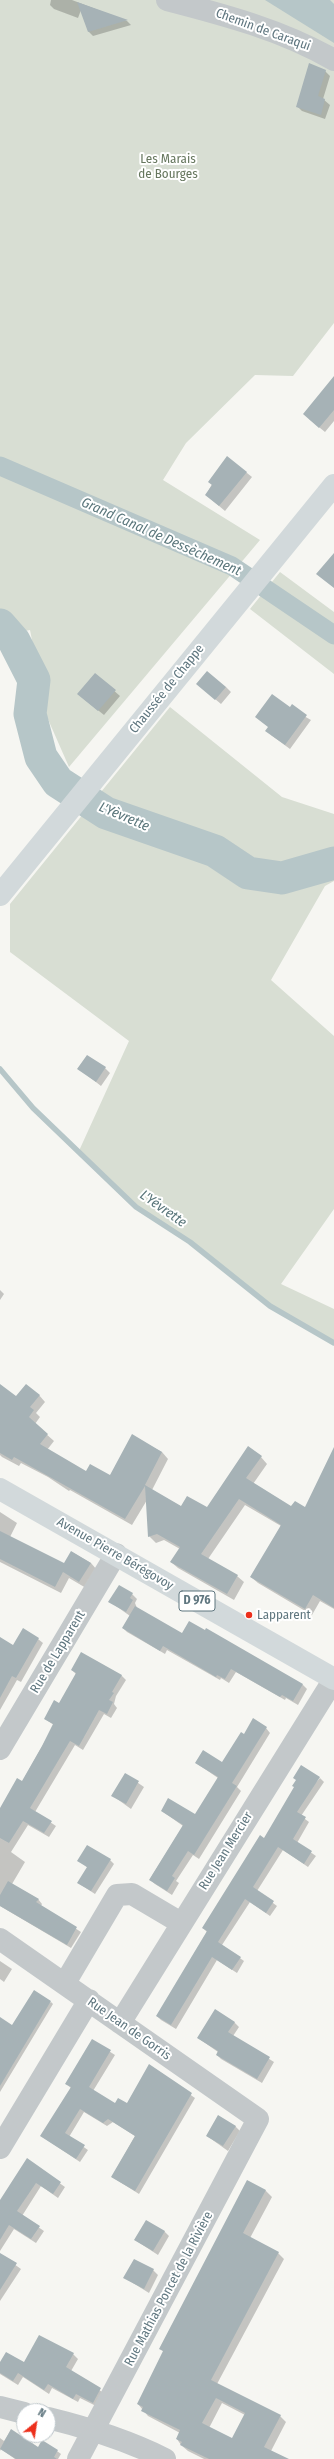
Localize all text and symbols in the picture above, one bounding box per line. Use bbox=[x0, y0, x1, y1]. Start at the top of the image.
street label: Chemin de Caraqui bbox=[213, 6, 313, 54]
park label: Les Marais de Bourges bbox=[138, 151, 198, 182]
water label: Grand Canal de Dessèchement bbox=[79, 494, 243, 580]
street label: Chaussée de Chappe bbox=[126, 641, 208, 737]
water label: L'Yèvrette bbox=[96, 799, 152, 835]
water label: L'Yévrette bbox=[136, 1187, 190, 1231]
street label: Avenue Pierre Bérégovoy bbox=[54, 1514, 176, 1594]
road number: D 976 bbox=[179, 1591, 215, 1611]
place label: Lapparent bbox=[257, 1607, 311, 1623]
street label: Rue de Lapparent bbox=[27, 1608, 89, 1696]
marker: Lapparent bbox=[244, 1610, 254, 1620]
street label: Rue Jean Mercier bbox=[196, 1809, 256, 1893]
street label: Rue Jean de Gorris bbox=[84, 1994, 174, 2064]
street label: Rue Mathias Poncet de la Rivière bbox=[121, 2209, 217, 2369]
north arrow bbox=[16, 2403, 56, 2443]
text: N bbox=[36, 2406, 48, 2420]

